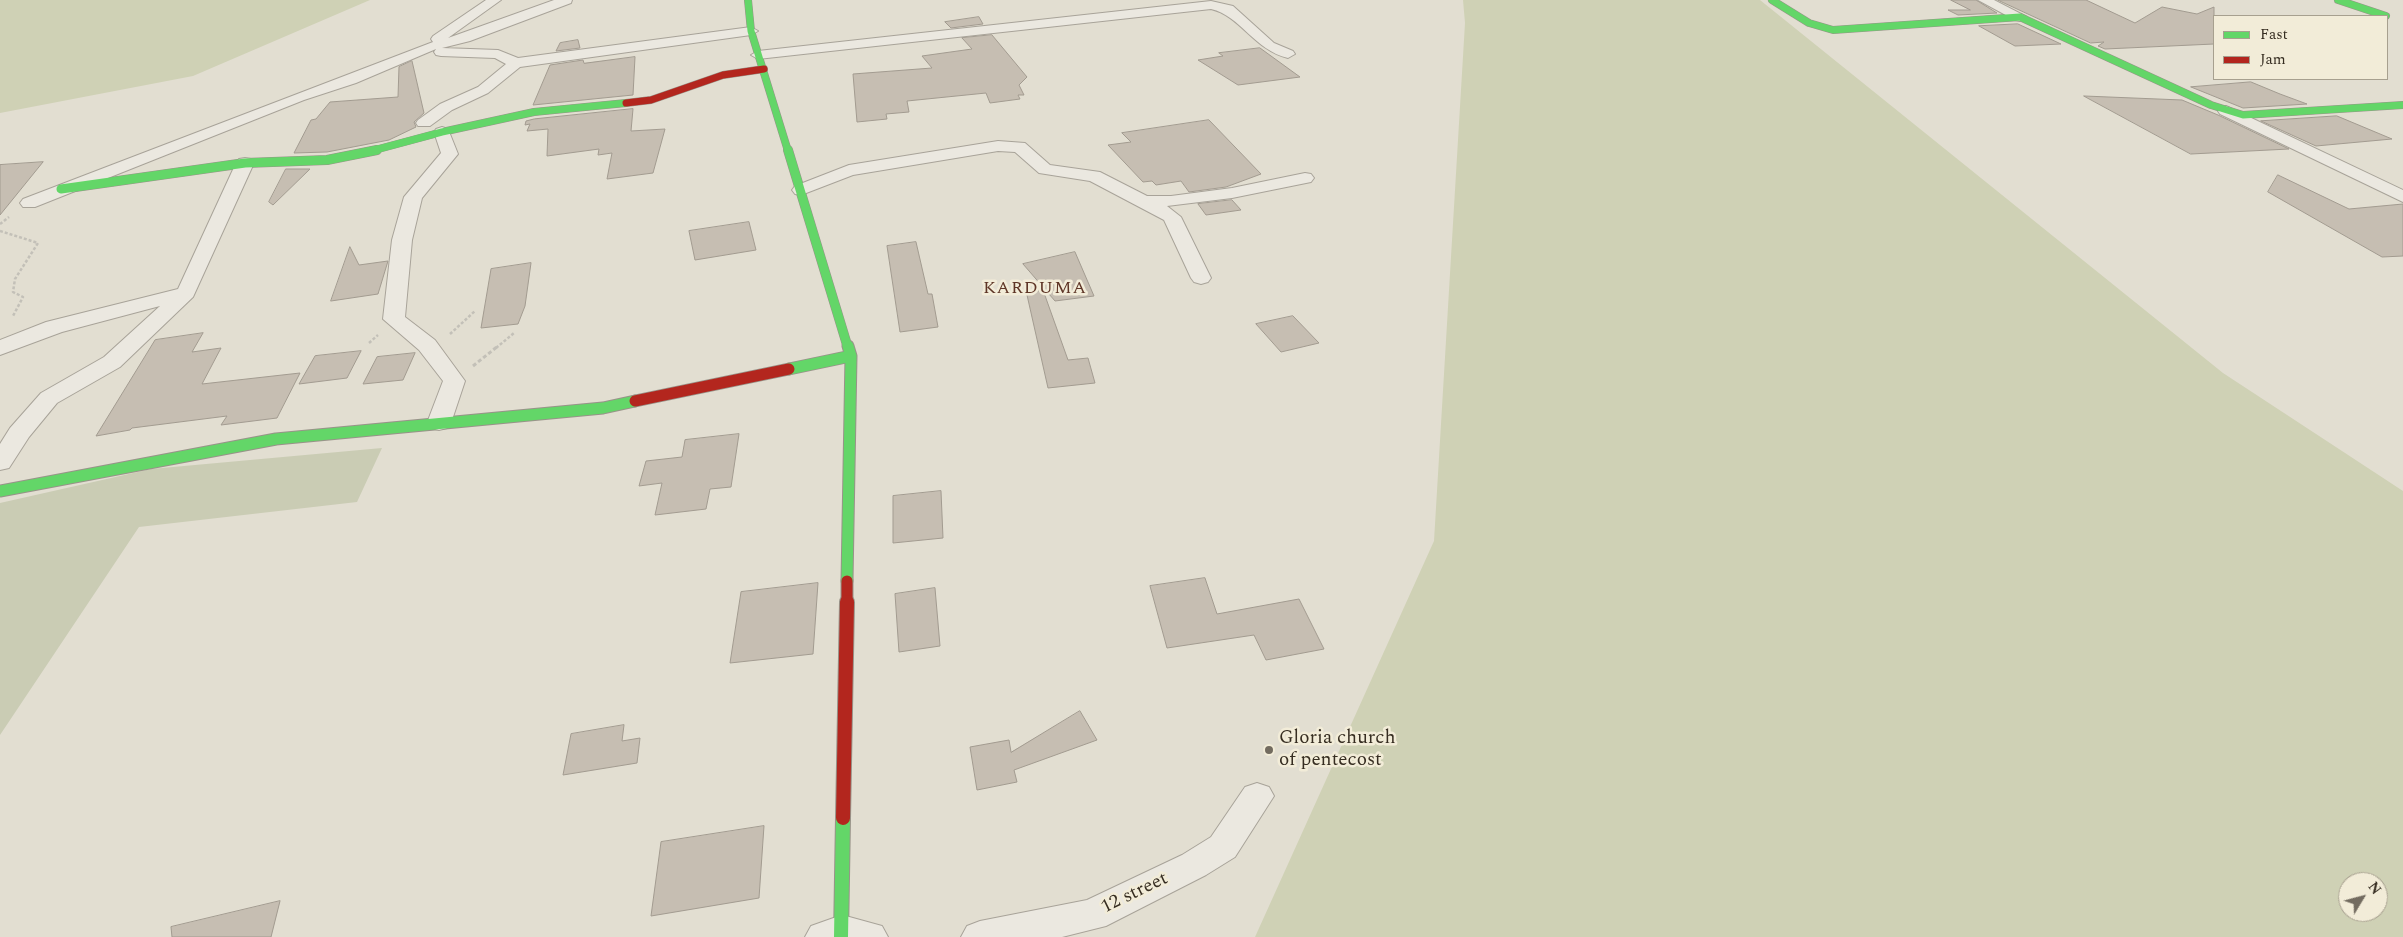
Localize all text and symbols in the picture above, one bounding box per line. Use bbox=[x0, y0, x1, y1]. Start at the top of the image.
legend bbox=[2213, 15, 2388, 80]
text: Fast bbox=[2260, 23, 2288, 46]
text: Jam bbox=[2260, 48, 2286, 71]
district label: KARDUMA bbox=[982, 278, 1088, 300]
place label: Gloria church of pentecost bbox=[1279, 728, 1395, 772]
marker: Gloria church of pentecost bbox=[1263, 744, 1275, 756]
street label: 12 street bbox=[1098, 868, 1172, 920]
north arrow bbox=[2338, 872, 2388, 922]
text: N bbox=[2363, 877, 2386, 899]

